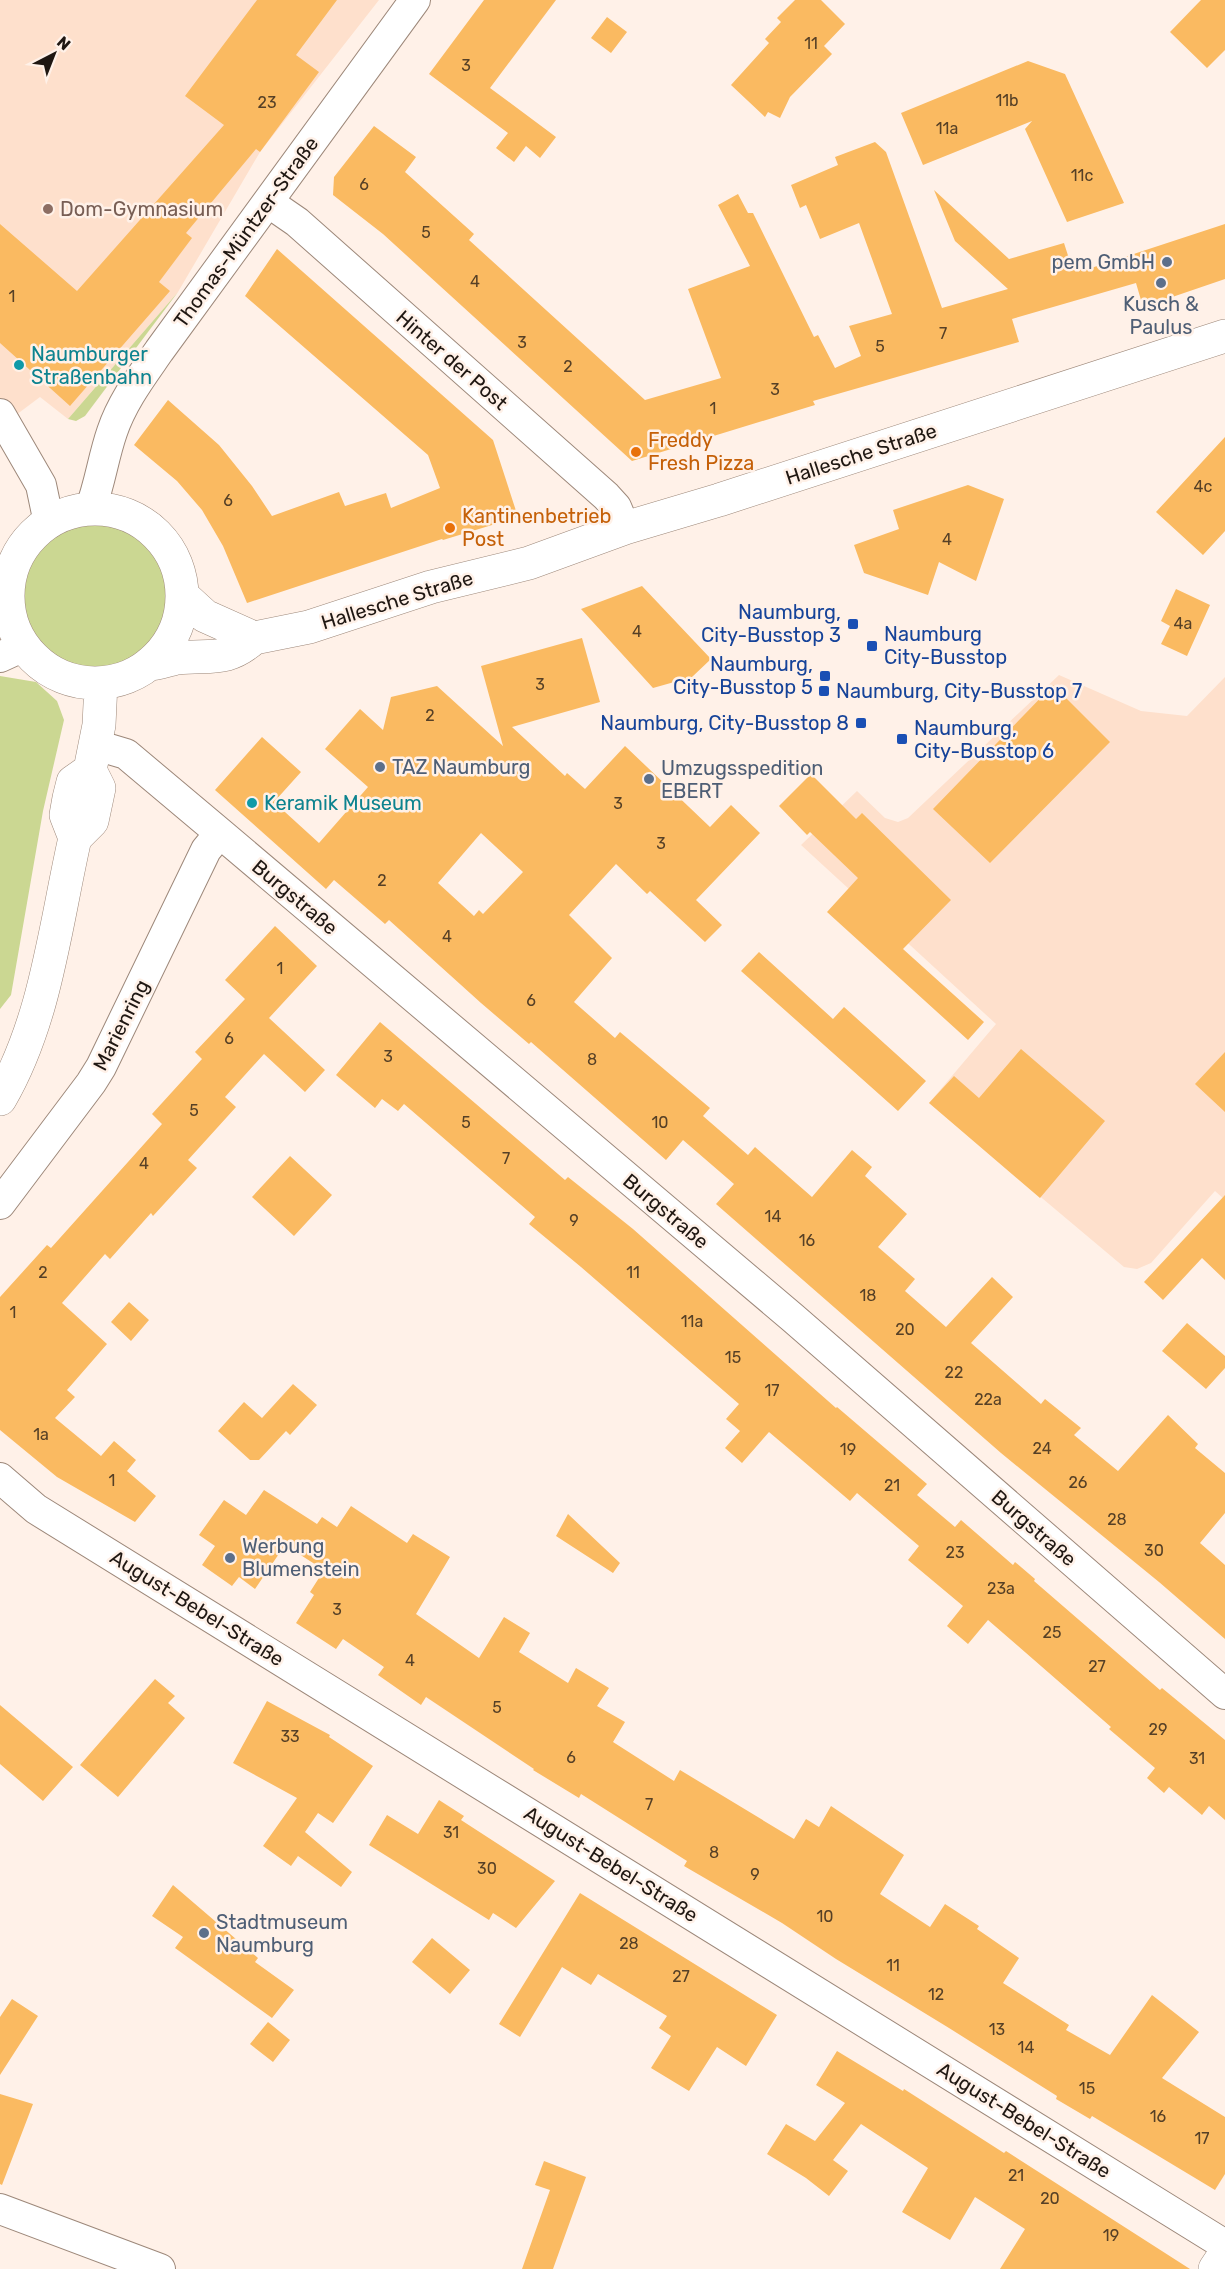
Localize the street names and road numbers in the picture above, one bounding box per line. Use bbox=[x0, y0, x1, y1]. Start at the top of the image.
street label: Thomas-Müntzer-Straße bbox=[169, 132, 323, 332]
street label: Hinter der Post bbox=[391, 305, 513, 415]
street label: Hallesche Straße bbox=[782, 418, 940, 490]
street label: Hallesche Straße bbox=[318, 566, 476, 634]
street label: Burgstraße bbox=[247, 854, 343, 940]
street label: Marienring bbox=[88, 975, 154, 1075]
street label: Burgstraße bbox=[618, 1168, 714, 1254]
street label: Burgstraße bbox=[987, 1485, 1081, 1571]
street label: August-Bebel-Straße bbox=[106, 1545, 288, 1671]
street label: August-Bebel-Straße bbox=[520, 1801, 702, 1927]
street label: August-Bebel-Straße bbox=[933, 2057, 1115, 2183]

